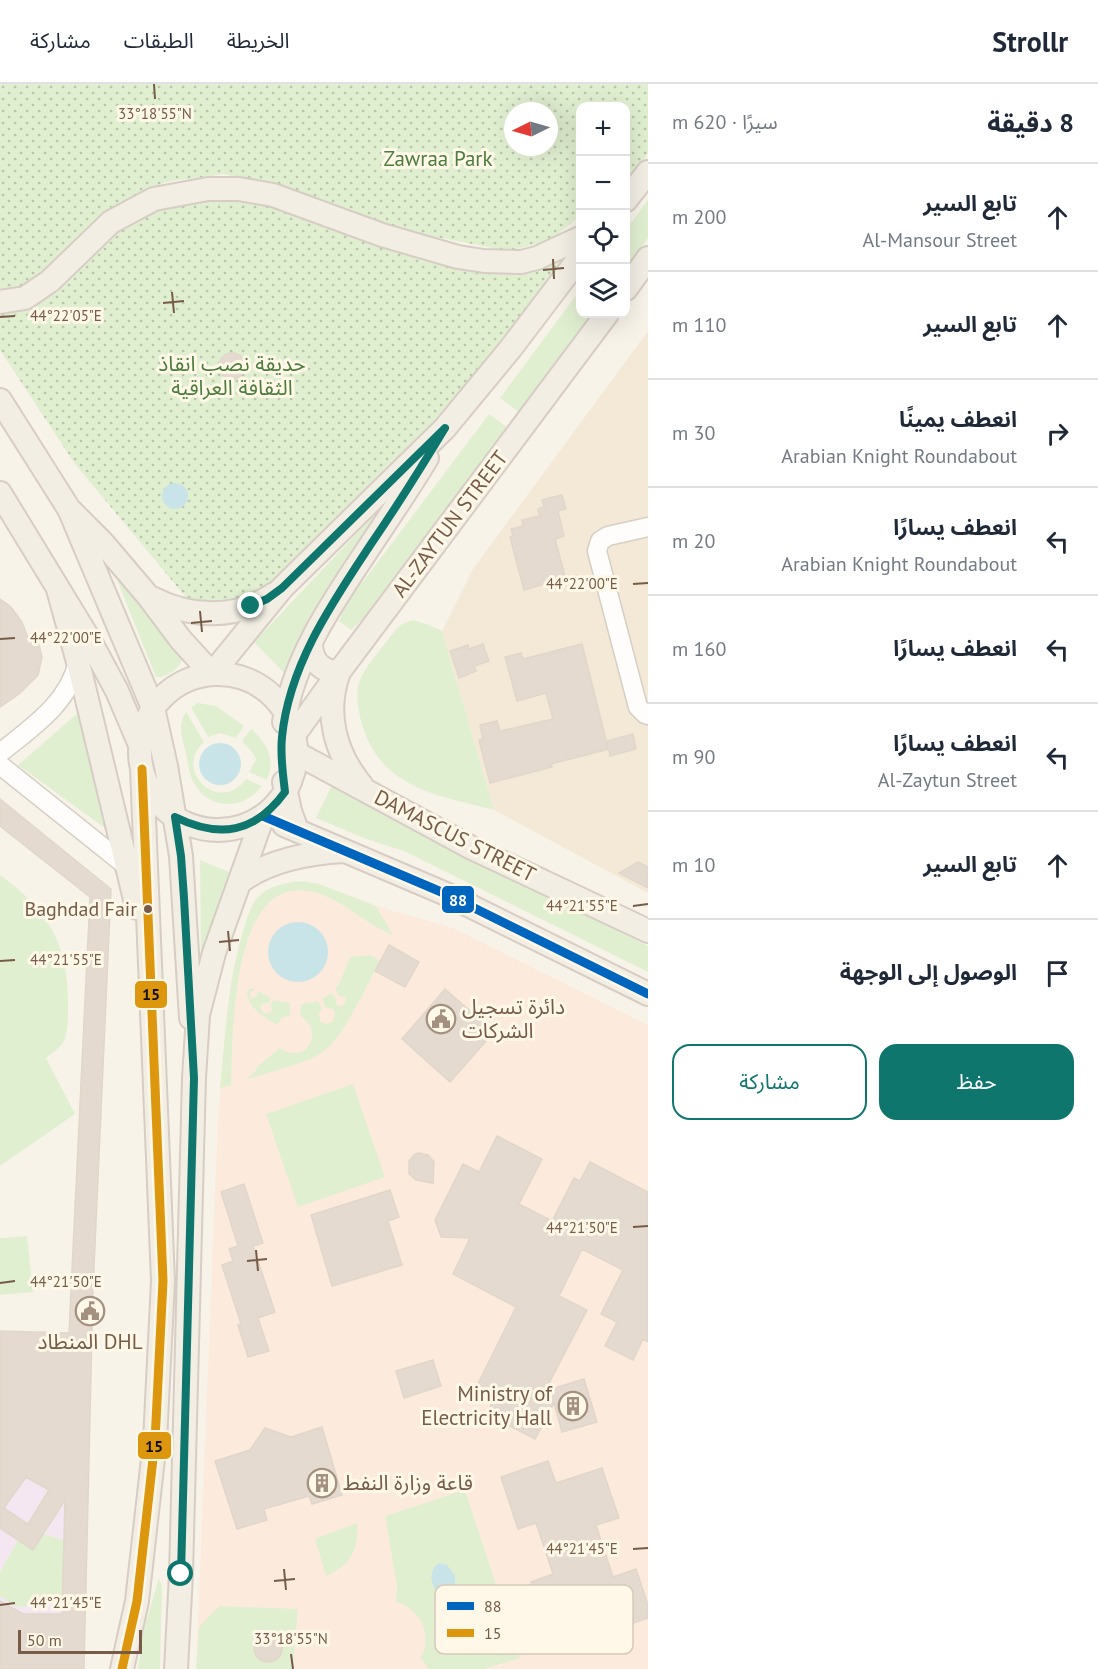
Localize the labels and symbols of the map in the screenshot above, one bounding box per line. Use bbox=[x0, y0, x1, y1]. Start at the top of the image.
north arrow bbox=[504, 102, 558, 156]
text: 33°18'55"N bbox=[118, 104, 192, 123]
park label: Zawraa Park bbox=[383, 145, 493, 172]
text: 44°22'05"E bbox=[30, 306, 102, 325]
park label: حديقة نصب انقاذ الثقافة العراقية bbox=[158, 350, 306, 401]
street label: AL-ZAYTUN STREET bbox=[386, 445, 514, 602]
text: 44°22'00"E bbox=[546, 574, 618, 593]
route end bbox=[237, 592, 263, 618]
text: 44°22'00"E bbox=[30, 628, 102, 647]
street label: DAMASCUS STREET bbox=[370, 783, 541, 888]
line badge: 88 bbox=[441, 885, 475, 914]
text: 88 bbox=[449, 890, 467, 910]
place label: Baghdad Fair bbox=[25, 896, 137, 922]
text: 44°21'55"E bbox=[546, 896, 618, 915]
marker: Baghdad Fair bbox=[142, 903, 154, 915]
text: 44°21'55"E bbox=[30, 950, 102, 969]
line badge: 15 bbox=[134, 980, 168, 1009]
text: 15 bbox=[142, 984, 160, 1004]
place label: دائرة تسجيل الشركات bbox=[462, 993, 565, 1044]
public building icon: دائرة تسجيل الشركات bbox=[425, 1003, 457, 1035]
text: 44°21'50"E bbox=[546, 1218, 618, 1237]
text: 44°21'50"E bbox=[30, 1272, 102, 1291]
public building icon: المنطاد DHL bbox=[74, 1295, 106, 1327]
place label: المنطاد DHL bbox=[37, 1328, 143, 1355]
place label: Ministry of Electricity Hall bbox=[421, 1380, 553, 1431]
building icon: Ministry of Electricity Hall bbox=[557, 1390, 589, 1422]
line badge: 15 bbox=[137, 1431, 172, 1460]
text: 15 bbox=[145, 1436, 163, 1456]
building icon: قاعة وزارة النفط bbox=[306, 1467, 338, 1499]
place label: قاعة وزارة النفط bbox=[343, 1469, 473, 1496]
text: 44°21'45"E bbox=[546, 1539, 618, 1558]
route start bbox=[167, 1560, 193, 1586]
legend bbox=[435, 1585, 633, 1654]
text: 44°21'45"E bbox=[30, 1593, 102, 1612]
text: 88 bbox=[484, 1596, 501, 1616]
text: 15 bbox=[484, 1623, 501, 1643]
scale bar bbox=[18, 1627, 142, 1654]
text: 33°18'55"N bbox=[254, 1629, 328, 1648]

